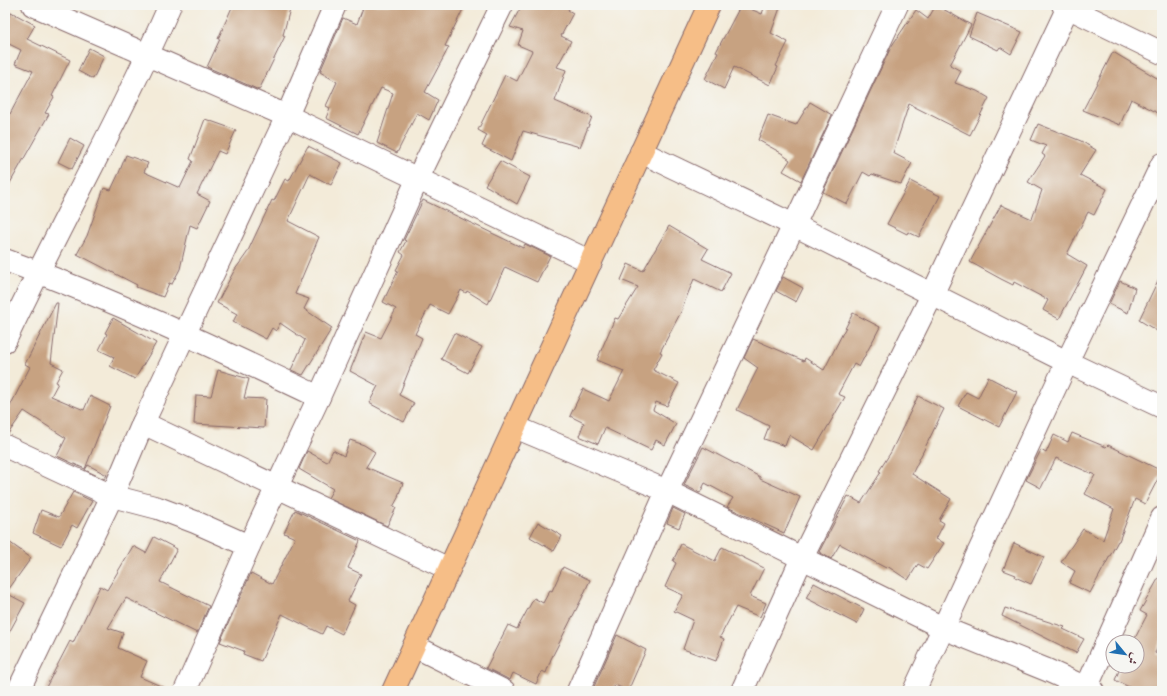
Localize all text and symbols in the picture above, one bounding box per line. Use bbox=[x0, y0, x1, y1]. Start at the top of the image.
north arrow bbox=[1105, 634, 1145, 674]
text: ش bbox=[1125, 651, 1142, 667]

